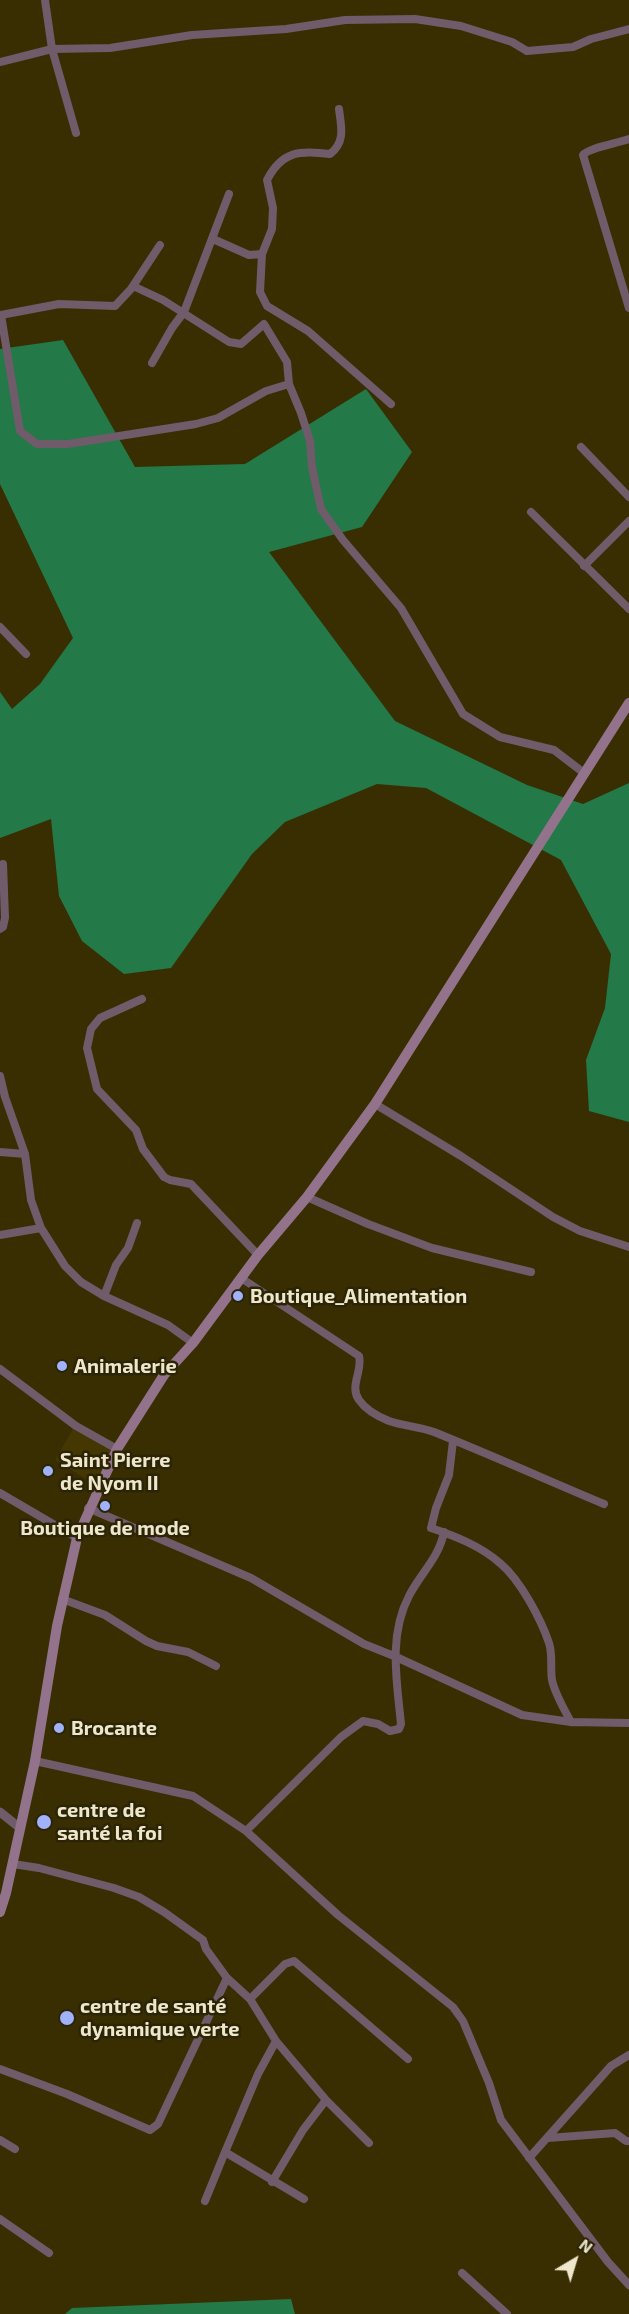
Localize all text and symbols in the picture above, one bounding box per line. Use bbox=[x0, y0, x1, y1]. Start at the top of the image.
place label: Boutique_Alimentation bbox=[250, 1284, 467, 1308]
marker: Boutique_Alimentation bbox=[231, 1289, 245, 1303]
place label: Animalerie bbox=[74, 1354, 177, 1378]
marker: Animalerie bbox=[55, 1359, 69, 1373]
place label: Saint Pierre de Nyom II bbox=[60, 1448, 171, 1495]
marker: Saint Pierre de Nyom II bbox=[41, 1464, 55, 1478]
marker: Boutique de mode bbox=[98, 1499, 112, 1513]
place label: Boutique de mode bbox=[20, 1516, 190, 1540]
place label: Brocante bbox=[71, 1716, 157, 1740]
marker: Brocante bbox=[52, 1721, 66, 1735]
place label: centre de santé la foi bbox=[57, 1798, 162, 1845]
marker: centre de santé la foi bbox=[35, 1813, 53, 1831]
place label: centre de santé dynamique verte bbox=[80, 1994, 240, 2041]
marker: centre de santé dynamique verte bbox=[58, 2009, 76, 2027]
north arrow bbox=[545, 2230, 605, 2290]
text: N bbox=[576, 2234, 597, 2256]

